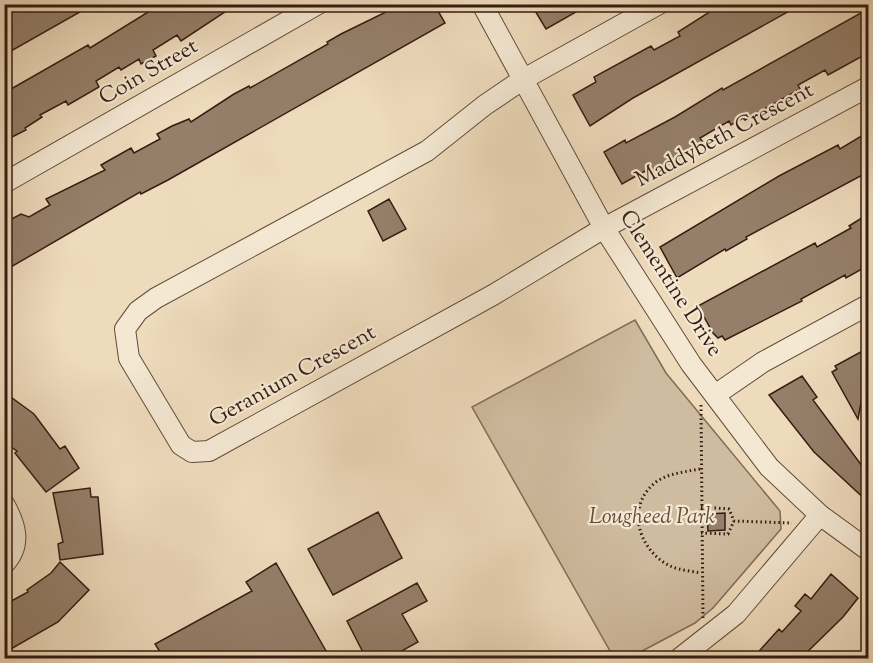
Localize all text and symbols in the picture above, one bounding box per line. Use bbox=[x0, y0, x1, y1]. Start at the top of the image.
street label: Coin Street bbox=[93, 31, 205, 114]
street label: Maddybeth Crescent bbox=[630, 75, 820, 197]
street label: Clementine Drive bbox=[610, 204, 730, 364]
street label: Geranium Crescent bbox=[204, 318, 383, 436]
park label: Lougheed Park bbox=[589, 502, 715, 534]

